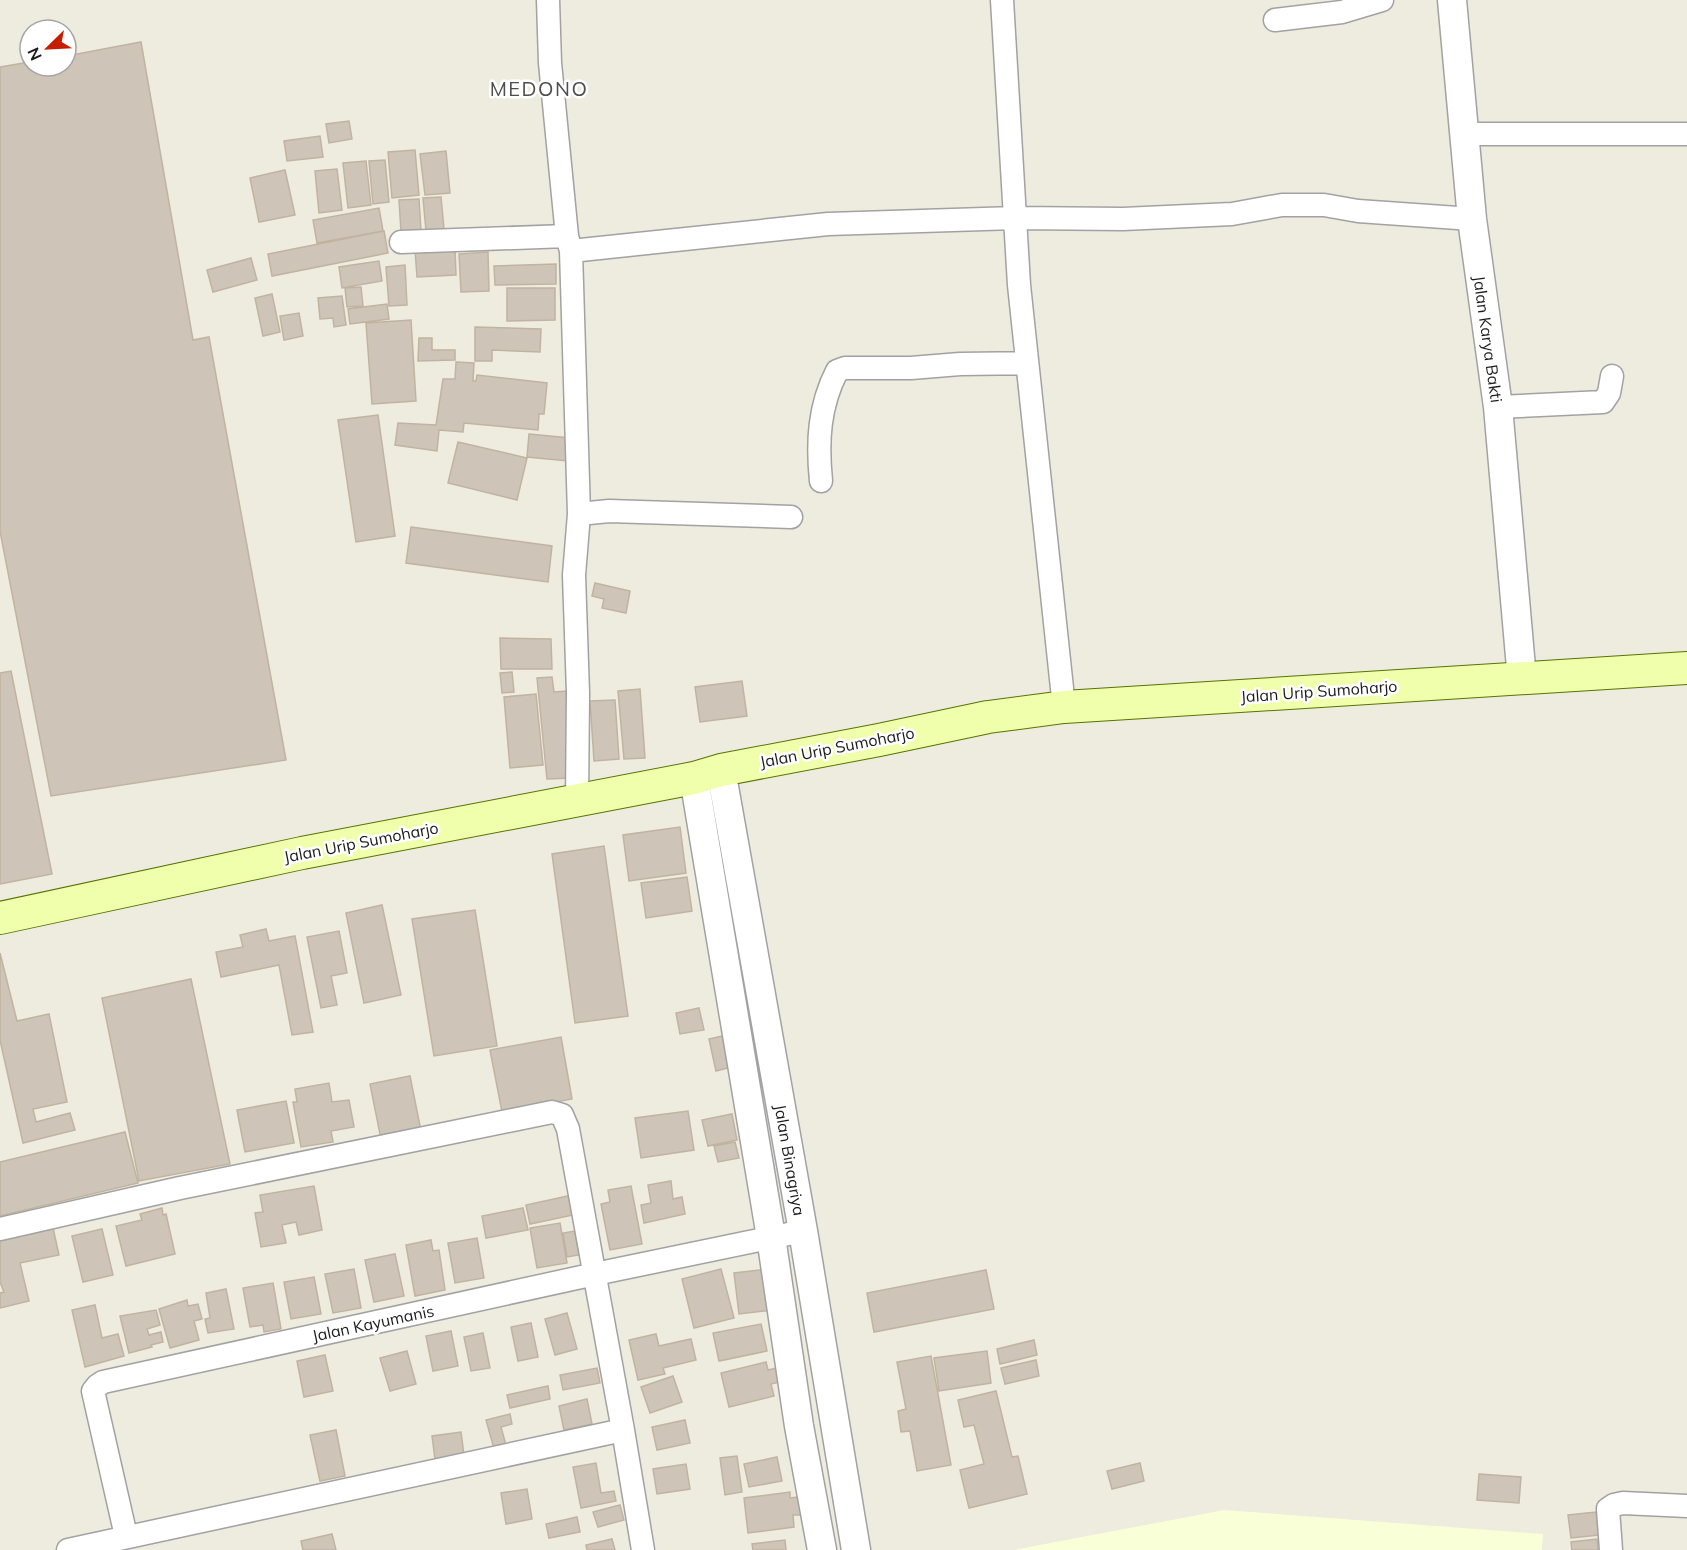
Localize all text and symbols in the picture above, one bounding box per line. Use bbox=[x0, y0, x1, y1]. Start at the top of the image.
north arrow bbox=[18, 18, 78, 78]
text: N bbox=[23, 45, 46, 64]
district label: MEDONO bbox=[490, 76, 588, 101]
street label: Jalan Karya Bakti bbox=[1469, 274, 1507, 404]
street label: Jalan Urip Sumoharjo bbox=[1240, 676, 1398, 706]
street label: Jalan Urip Sumoharjo bbox=[758, 722, 916, 772]
street label: Jalan Urip Sumoharjo bbox=[282, 817, 440, 867]
street label: Jalan Binagriya bbox=[770, 1103, 810, 1217]
street label: Jalan Kayumanis bbox=[310, 1300, 436, 1346]

